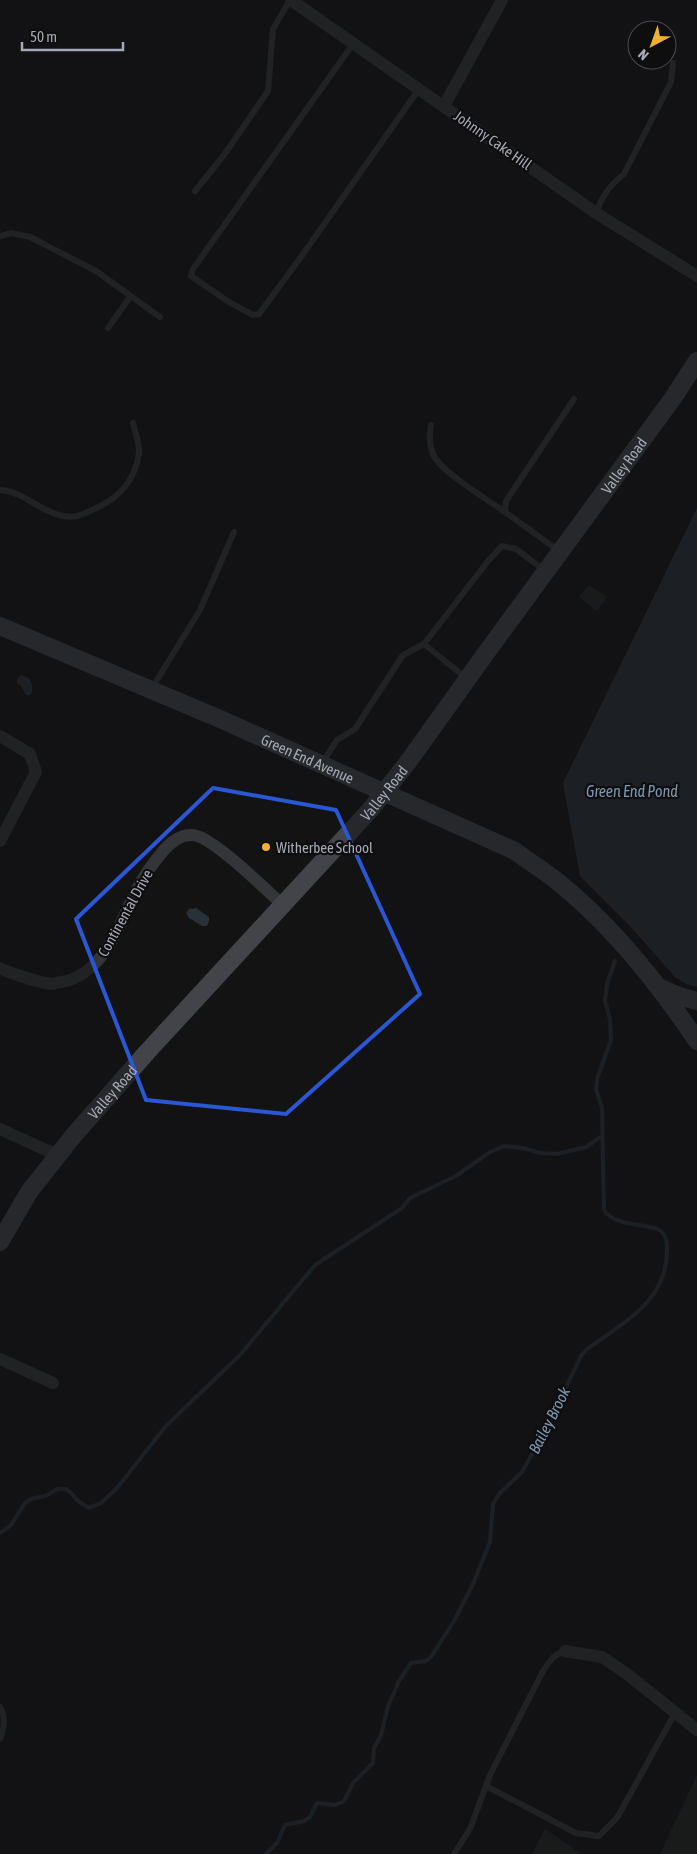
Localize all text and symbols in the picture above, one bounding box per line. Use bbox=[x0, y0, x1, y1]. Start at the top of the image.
scale bar bbox=[22, 20, 124, 52]
north arrow bbox=[627, 20, 677, 70]
text: 50 m bbox=[30, 28, 57, 45]
text: N bbox=[635, 46, 652, 64]
street label: Johnny Cake Hill bbox=[451, 107, 535, 173]
street label: Valley Road bbox=[597, 434, 650, 497]
street label: Green End Avenue bbox=[259, 730, 357, 786]
street label: Valley Road bbox=[357, 762, 411, 824]
water label: Green End Pond bbox=[586, 782, 678, 800]
place label: Witherbee School bbox=[276, 839, 373, 856]
marker: Witherbee School bbox=[260, 841, 272, 853]
street label: Continental Drive bbox=[94, 866, 156, 959]
street label: Valley Road bbox=[84, 1062, 140, 1122]
water label: Bailey Brook bbox=[525, 1383, 575, 1457]

